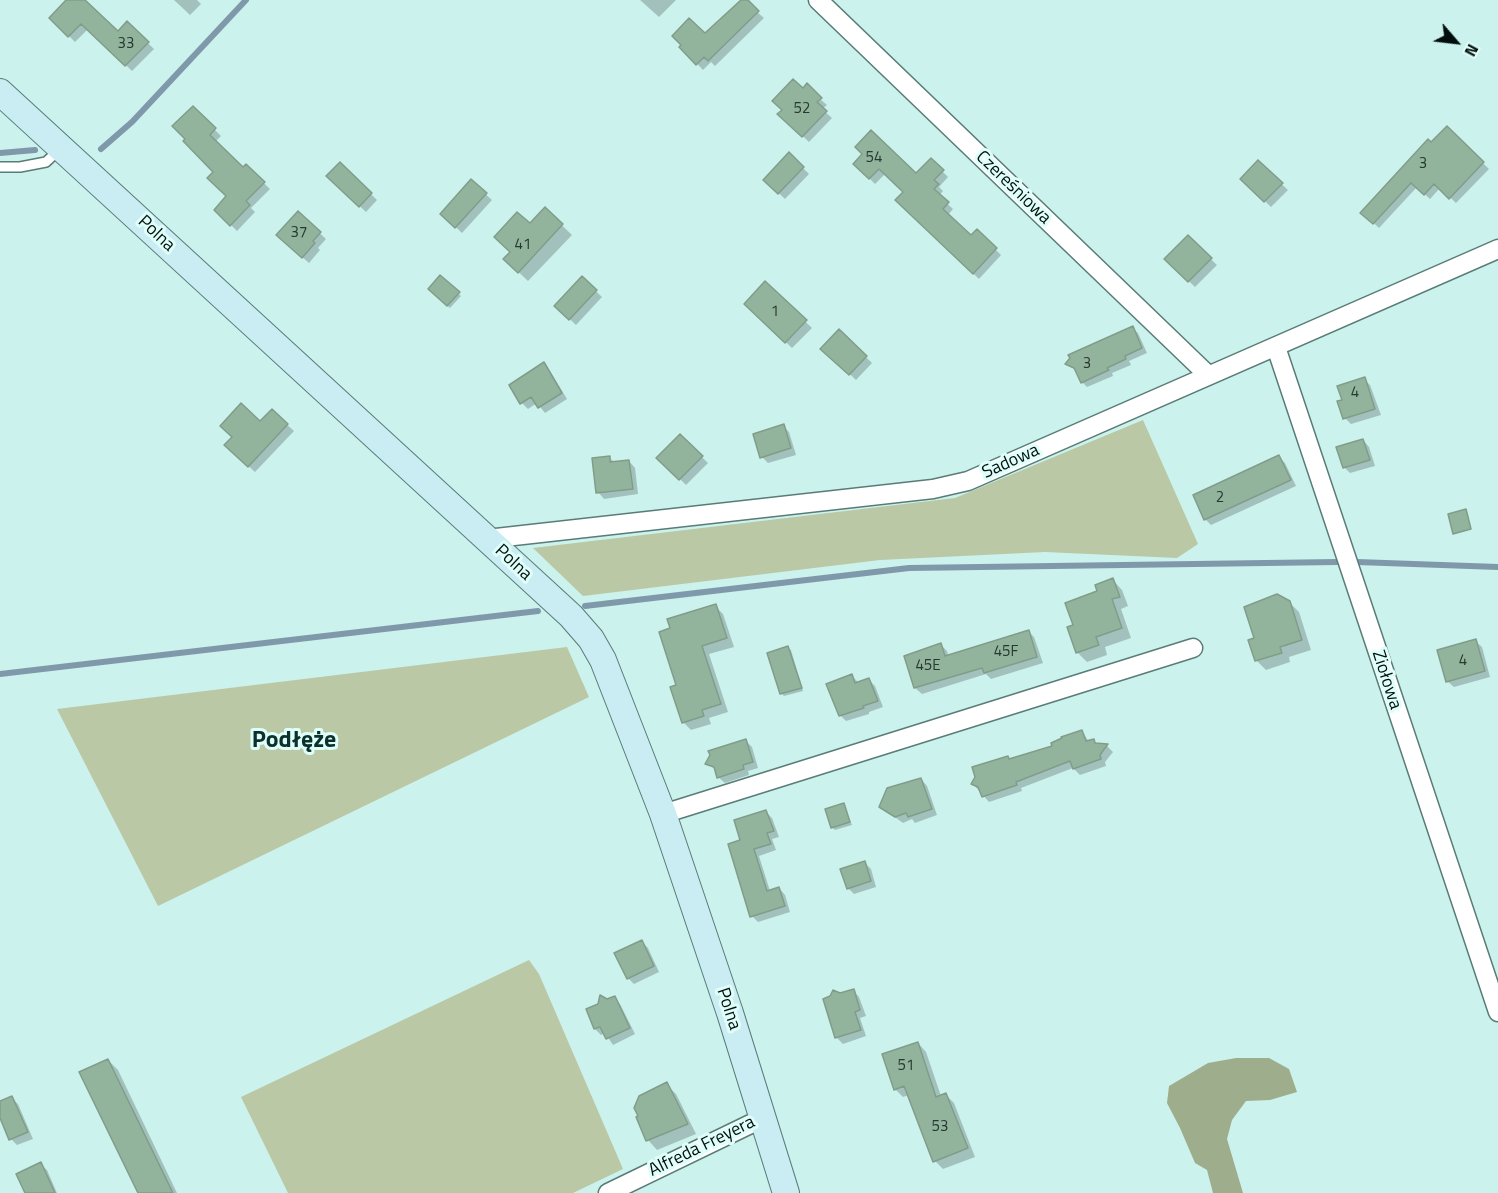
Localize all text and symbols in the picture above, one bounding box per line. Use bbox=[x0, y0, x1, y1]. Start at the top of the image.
north arrow bbox=[1426, 12, 1486, 72]
house number: 33 bbox=[118, 35, 134, 53]
text: N bbox=[1459, 40, 1485, 61]
house number: 52 bbox=[794, 100, 810, 118]
street label: Czereśniowa bbox=[971, 147, 1055, 229]
house number: 54 bbox=[866, 149, 882, 167]
house number: 3 bbox=[1419, 155, 1427, 173]
street label: Polna bbox=[133, 211, 179, 257]
house number: 37 bbox=[291, 224, 307, 242]
house number: 41 bbox=[515, 236, 531, 254]
house number: 1 bbox=[771, 303, 779, 321]
house number: 3 bbox=[1083, 355, 1091, 373]
house number: 4 bbox=[1351, 384, 1359, 402]
street label: Sadowa bbox=[979, 440, 1043, 484]
house number: 2 bbox=[1216, 489, 1224, 507]
street label: Polna bbox=[490, 540, 536, 586]
house number: 45F bbox=[994, 643, 1018, 661]
street label: Ziołowa bbox=[1366, 648, 1406, 712]
house number: 4 bbox=[1459, 652, 1467, 670]
house number: 45E bbox=[915, 657, 941, 675]
district label: Podłęże bbox=[252, 727, 336, 755]
street label: Polna bbox=[711, 985, 745, 1033]
house number: 51 bbox=[898, 1057, 914, 1075]
street label: Alfreda Freyera bbox=[645, 1112, 759, 1182]
house number: 53 bbox=[932, 1118, 948, 1136]

